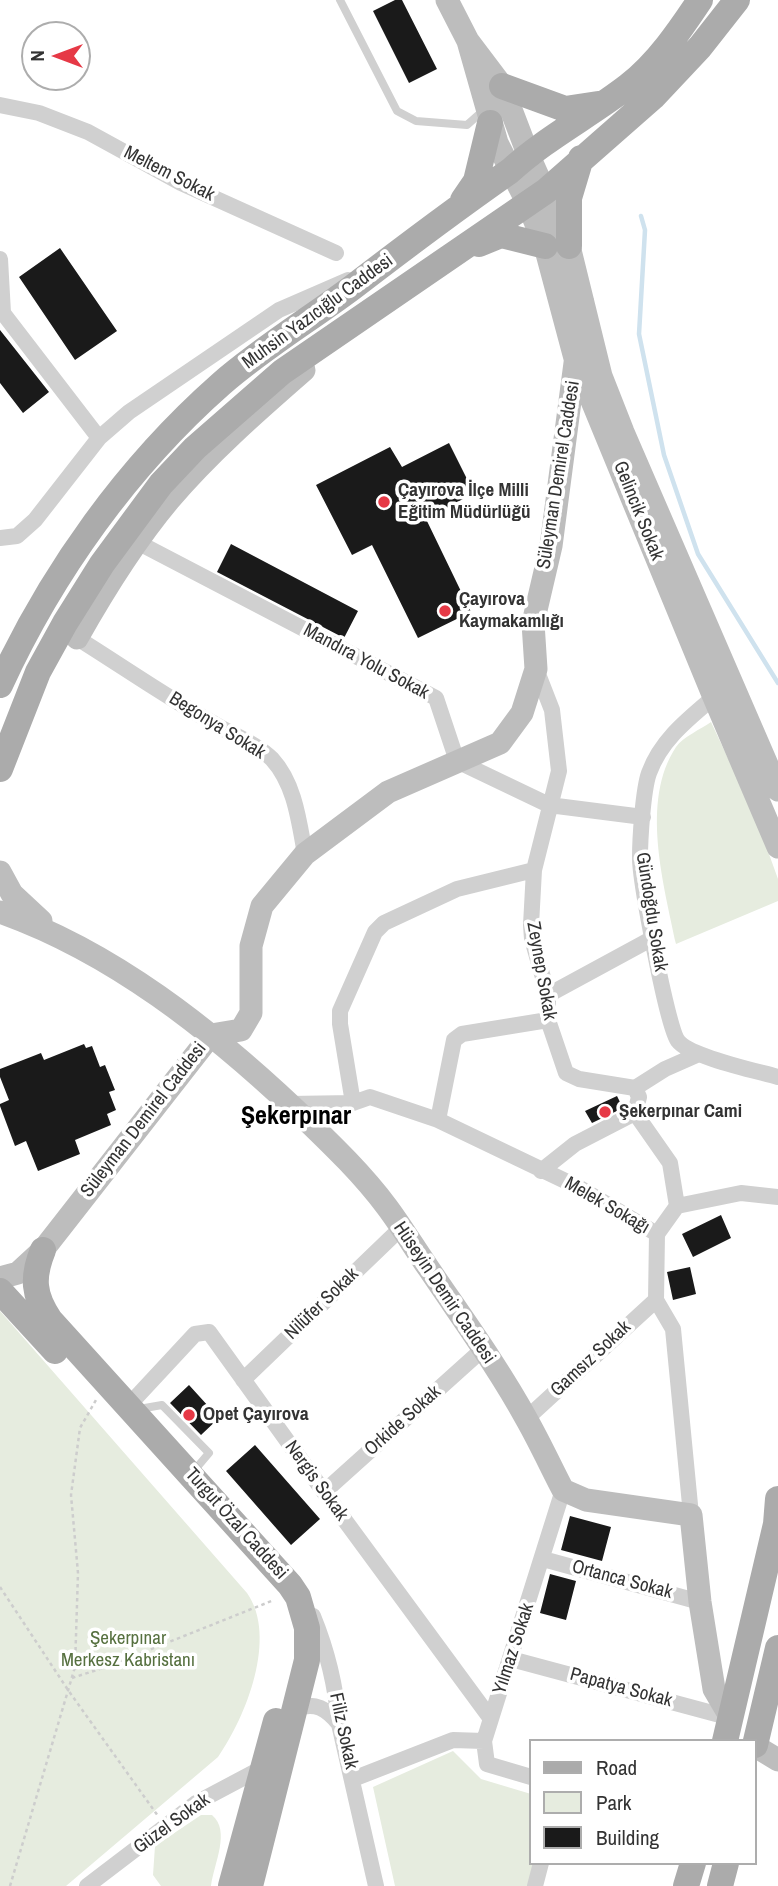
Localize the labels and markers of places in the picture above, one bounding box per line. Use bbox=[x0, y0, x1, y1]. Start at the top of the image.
place label: Çayırova İlçe Milli Eğitim Müdürlüğü bbox=[398, 480, 530, 524]
marker: Çayırova İlçe Milli Eğitim Müdürlüğü bbox=[376, 494, 392, 510]
place label: Çayırova Kaymakamlığı bbox=[459, 589, 564, 633]
marker: Çayırova Kaymakamlığı bbox=[437, 603, 453, 619]
place label: Şekerpınar Cami bbox=[619, 1101, 742, 1123]
marker: Şekerpınar Cami bbox=[597, 1104, 613, 1120]
place label: Opet Çayırova bbox=[203, 1404, 309, 1426]
marker: Opet Çayırova bbox=[181, 1407, 197, 1423]

